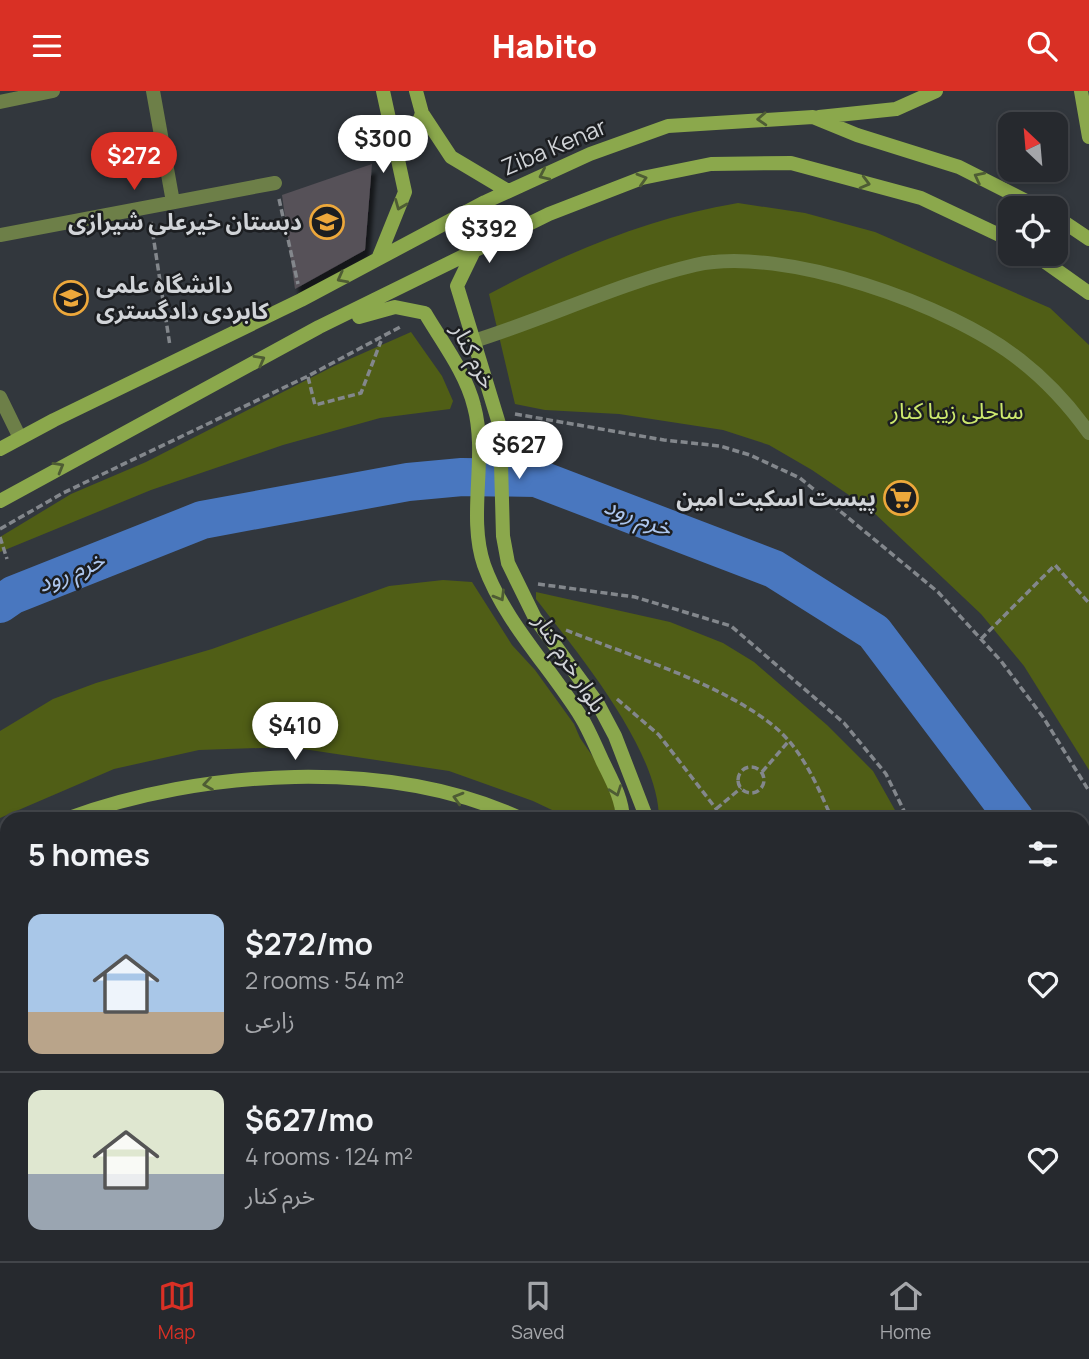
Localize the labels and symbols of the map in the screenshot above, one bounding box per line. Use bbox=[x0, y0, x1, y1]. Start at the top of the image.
street label: Ziba Kenar bbox=[496, 110, 611, 183]
one-way arrow bbox=[756, 112, 767, 127]
north arrow bbox=[998, 112, 1068, 182]
pin: $300 bbox=[342, 115, 424, 175]
pin: $272 bbox=[93, 133, 175, 192]
one-way arrow bbox=[539, 167, 552, 181]
one-way arrow bbox=[974, 172, 986, 186]
one-way arrow bbox=[636, 173, 648, 188]
one-way arrow bbox=[859, 175, 871, 189]
one-way arrow bbox=[394, 198, 408, 210]
school or university icon: دبستان خیرعلی شیرازی bbox=[308, 203, 346, 241]
place label: دبستان خیرعلی شیرازی bbox=[68, 205, 302, 237]
pin: $392 bbox=[448, 205, 530, 265]
place label: دانشگاه علمی کابردی دادگستری bbox=[96, 268, 269, 326]
one-way arrow bbox=[337, 270, 349, 284]
school or university icon: دانشگاه علمی کابردی دادگستری bbox=[52, 279, 90, 317]
street label: خرم کنار bbox=[442, 316, 505, 395]
one-way arrow bbox=[252, 354, 265, 368]
park label: ساحلی زیبا کنار bbox=[889, 394, 1024, 426]
pin: $627 bbox=[478, 421, 560, 481]
one-way arrow bbox=[52, 462, 65, 475]
supermarket icon: پیست اسکیت امین bbox=[882, 479, 920, 517]
place label: پیست اسکیت امین bbox=[676, 481, 876, 514]
water label: خرم رود bbox=[599, 488, 678, 547]
water label: خرم رود bbox=[32, 542, 111, 602]
one-way arrow bbox=[492, 589, 505, 602]
street label: بلوار خرم کنار bbox=[524, 606, 615, 720]
pin: $410 bbox=[254, 703, 336, 762]
one-way arrow bbox=[202, 776, 214, 791]
one-way arrow bbox=[608, 784, 622, 797]
one-way arrow bbox=[452, 791, 464, 806]

